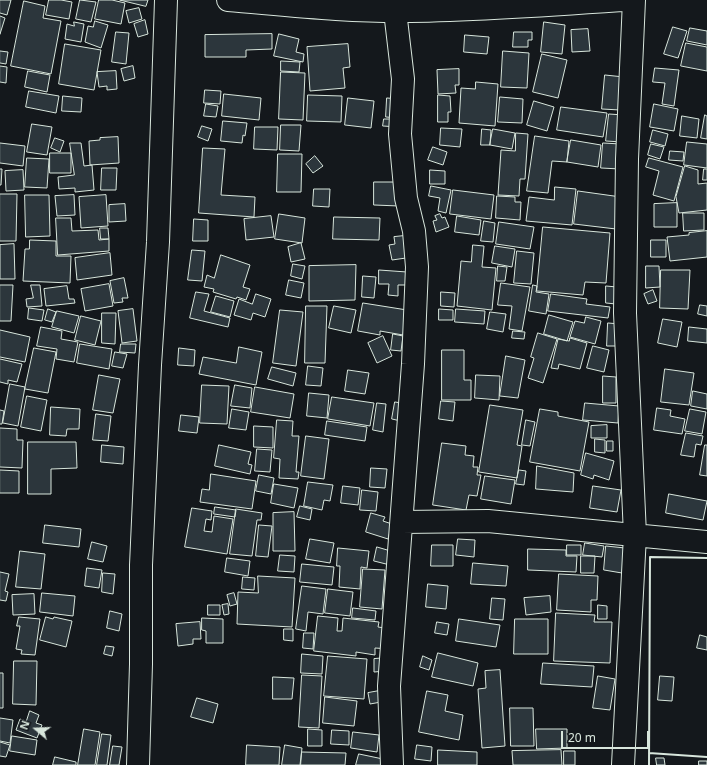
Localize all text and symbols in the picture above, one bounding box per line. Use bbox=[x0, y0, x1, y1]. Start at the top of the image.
north arrow bbox=[16, 709, 56, 749]
text: N bbox=[16, 718, 33, 732]
scale bar bbox=[563, 723, 651, 749]
text: 20 m bbox=[568, 729, 596, 746]

